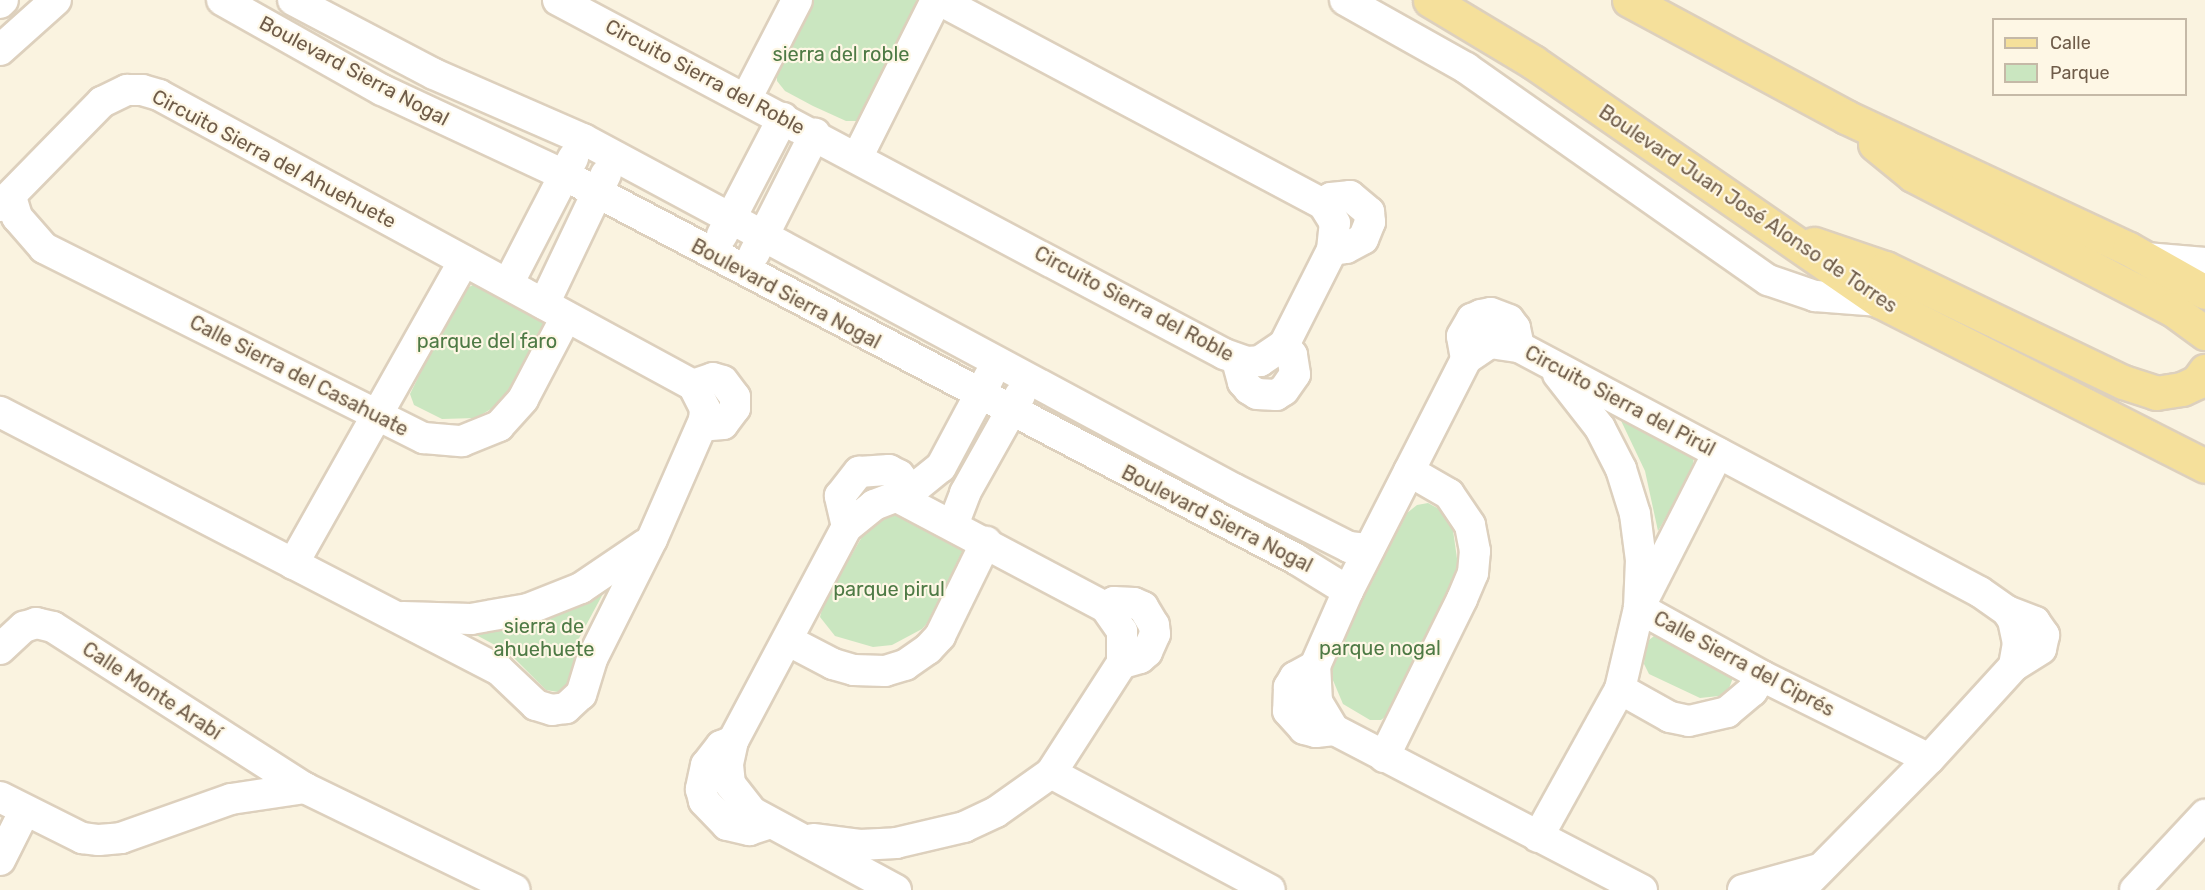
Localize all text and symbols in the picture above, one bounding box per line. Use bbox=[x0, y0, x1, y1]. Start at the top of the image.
street label: Boulevard Sierra Nogal bbox=[255, 11, 453, 131]
street label: Circuito Sierra del Roble bbox=[601, 14, 809, 140]
legend bbox=[1992, 18, 2187, 96]
text: Calle bbox=[2050, 32, 2091, 54]
park label: sierra del roble bbox=[773, 42, 909, 66]
text: Parque bbox=[2050, 62, 2110, 84]
street label: Circuito Sierra del Ahuehuete bbox=[148, 84, 400, 234]
street label: Boulevard Juan José Alonso de Torres bbox=[1594, 100, 1902, 318]
street label: Boulevard Sierra Nogal bbox=[687, 234, 885, 354]
street label: Circuito Sierra del Roble bbox=[1030, 241, 1238, 367]
street label: Calle Sierra del Casahuate bbox=[186, 310, 412, 442]
park label: parque del faro bbox=[417, 329, 557, 353]
street label: Circuito Sierra del Pirúl bbox=[1521, 341, 1719, 461]
street label: Boulevard Sierra Nogal bbox=[1117, 460, 1317, 578]
park label: parque pirul bbox=[833, 577, 945, 601]
street label: Calle Sierra del Ciprés bbox=[1649, 606, 1839, 722]
park label: sierra de ahuehuete bbox=[494, 615, 594, 662]
park label: parque nogal bbox=[1319, 636, 1441, 660]
street label: Calle Monte Arabí bbox=[78, 637, 226, 745]

